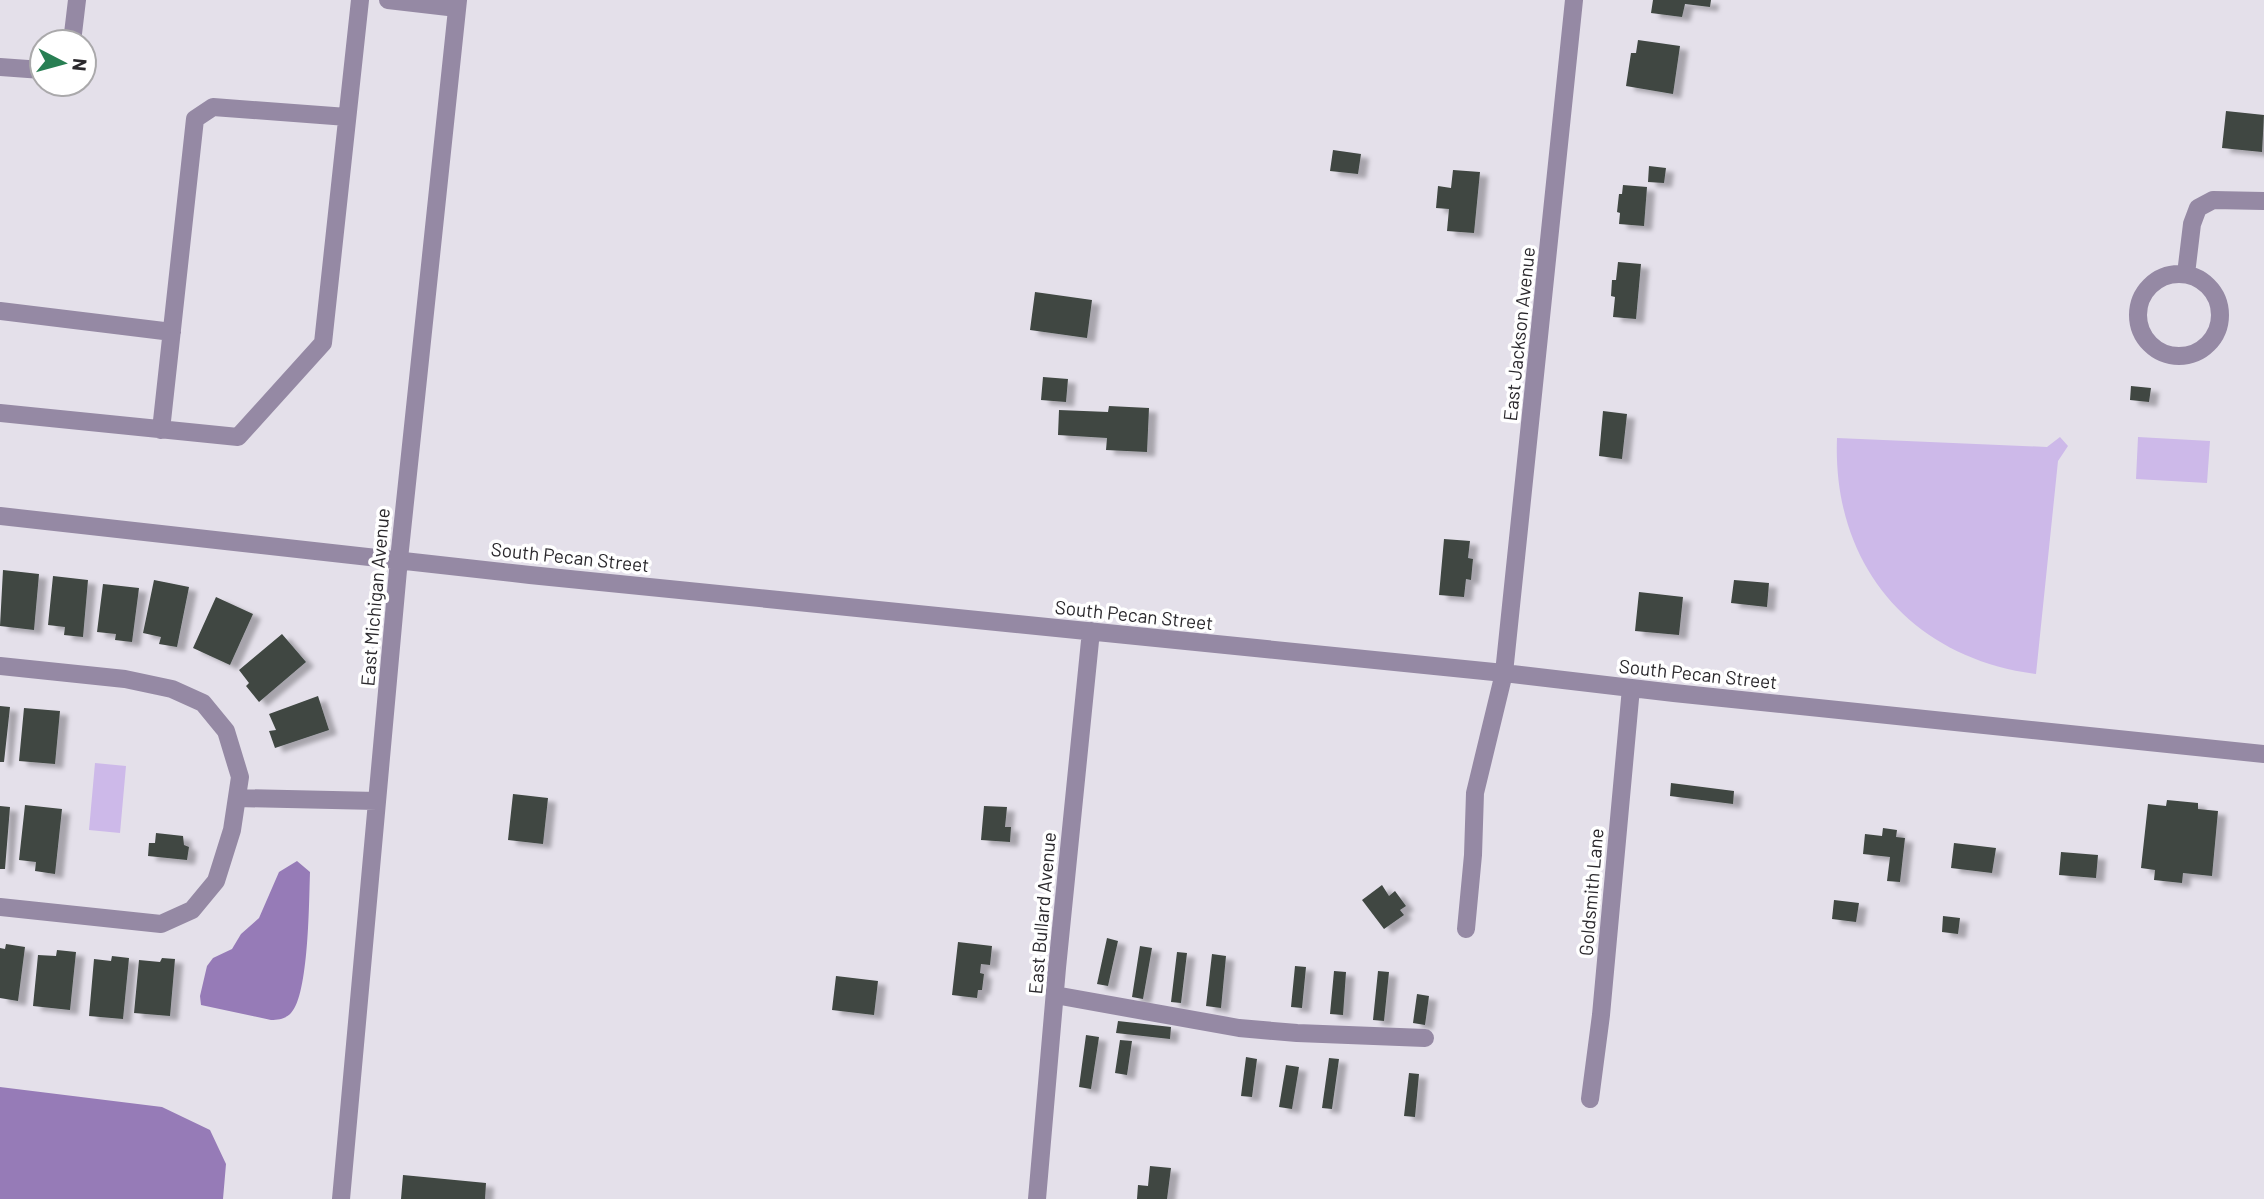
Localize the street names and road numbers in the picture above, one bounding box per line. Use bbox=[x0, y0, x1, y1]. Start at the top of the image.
street label: East Jackson Avenue bbox=[1498, 246, 1539, 422]
street label: East Michigan Avenue bbox=[355, 507, 394, 687]
street label: South Pecan Street bbox=[490, 537, 650, 576]
street label: South Pecan Street bbox=[1054, 595, 1214, 634]
street label: South Pecan Street bbox=[1618, 654, 1778, 693]
street label: Goldsmith Lane bbox=[1573, 827, 1608, 957]
street label: East Bullard Avenue bbox=[1023, 831, 1060, 995]

